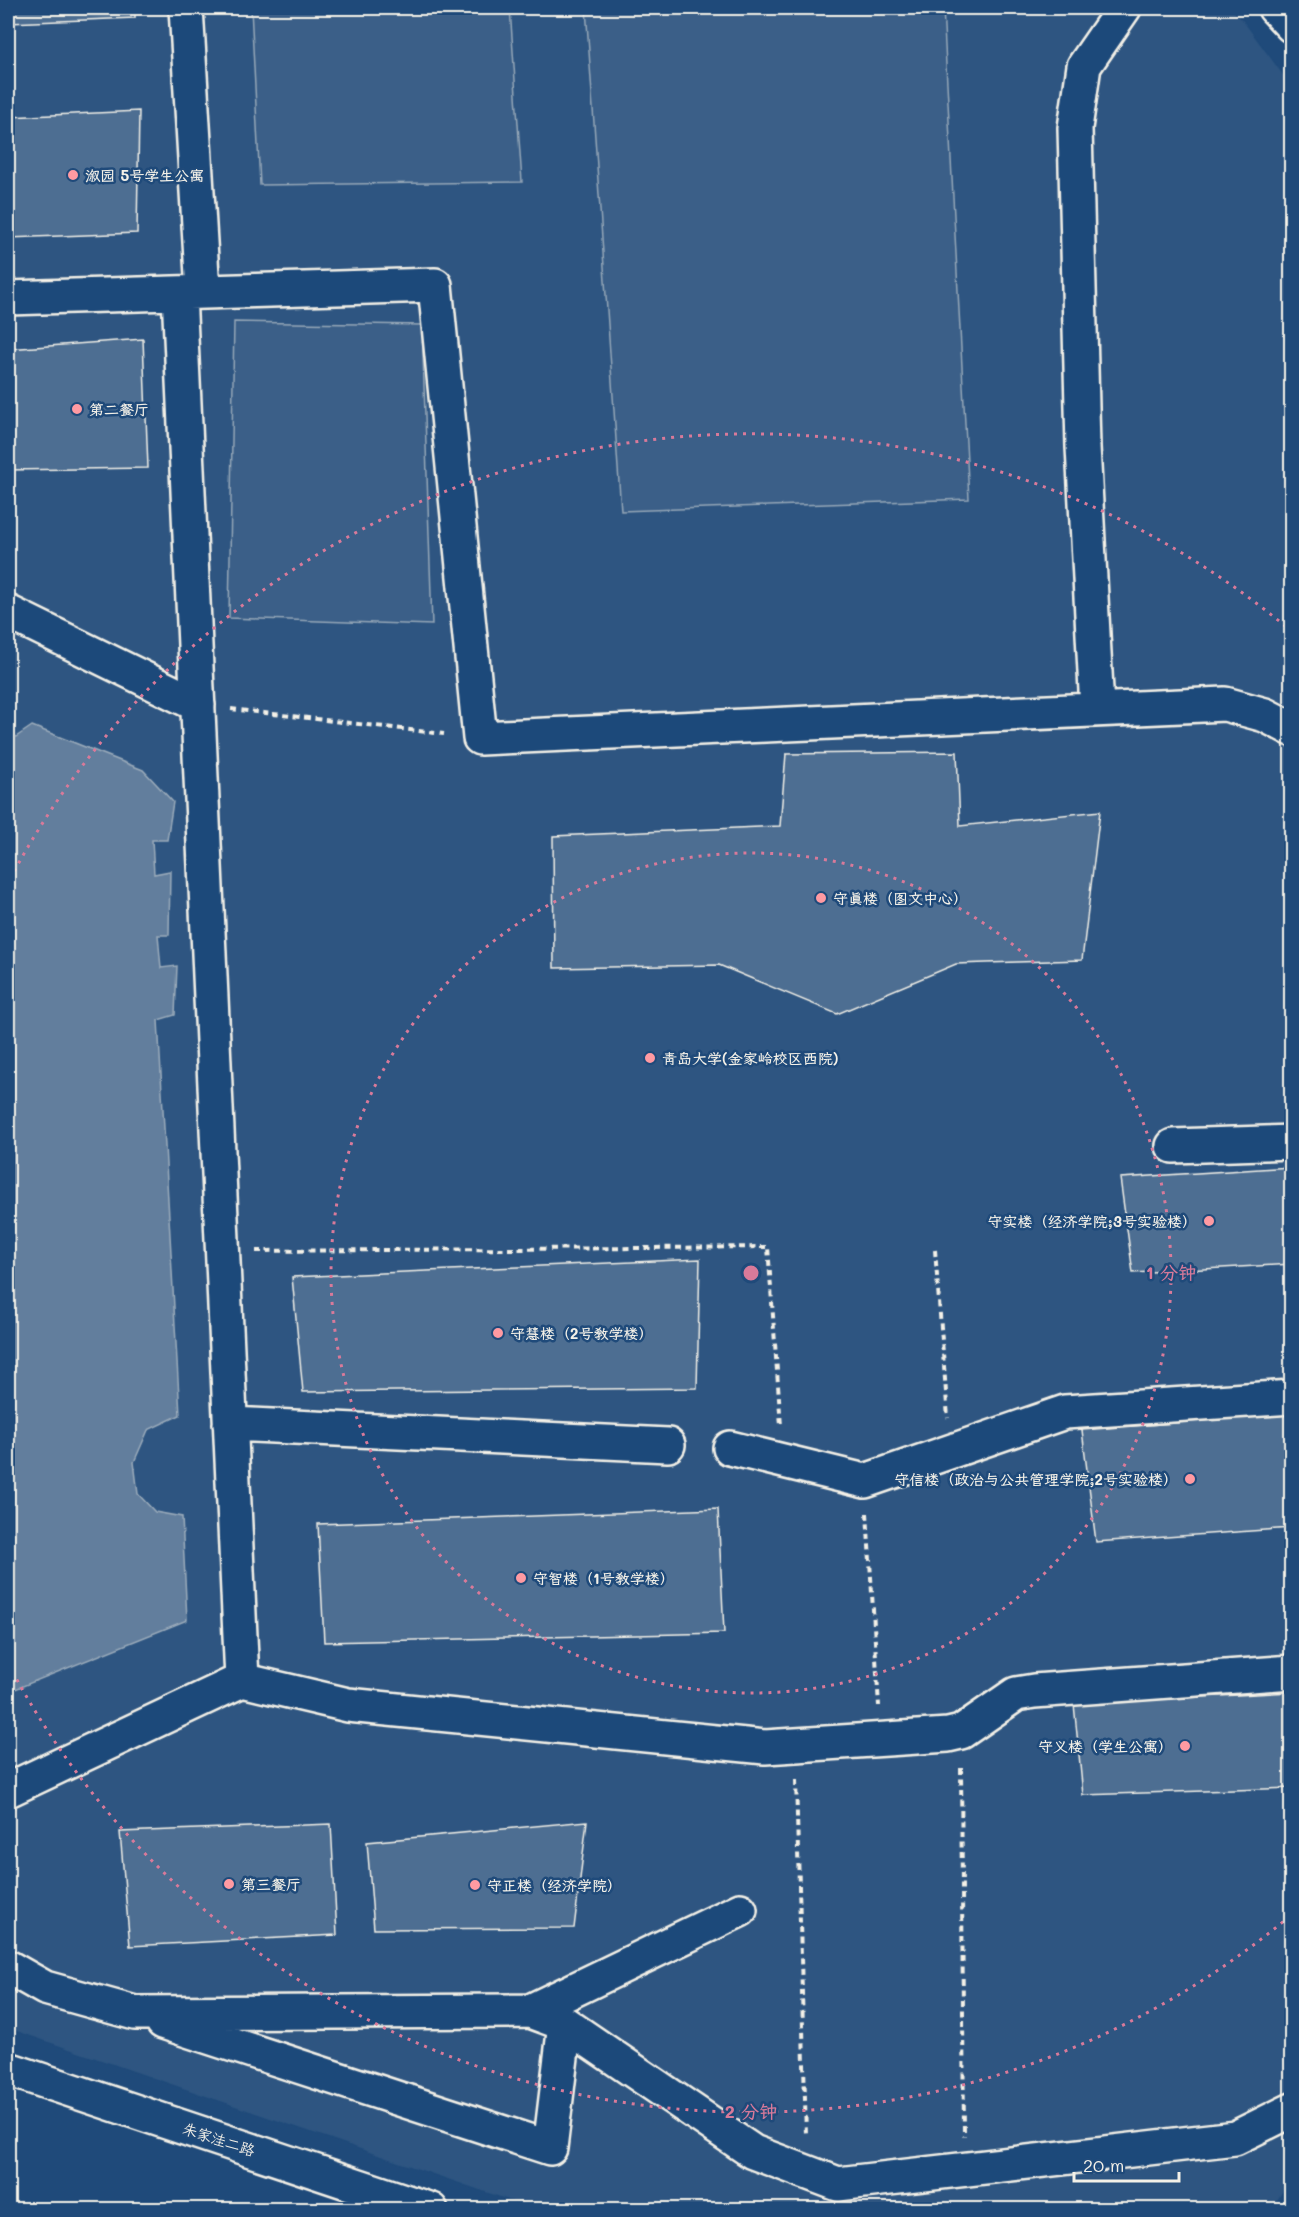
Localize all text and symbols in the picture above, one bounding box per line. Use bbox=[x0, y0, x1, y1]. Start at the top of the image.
place label: 溆园 5号学生公寓 bbox=[85, 165, 204, 185]
marker: 溆园 5号学生公寓 bbox=[66, 168, 80, 182]
place label: 第二餐厅 bbox=[89, 399, 149, 419]
marker: 第二餐厅 bbox=[70, 402, 84, 416]
place label: 守真楼（图文中心） bbox=[833, 888, 968, 908]
marker: 守真楼（图文中心） bbox=[814, 891, 828, 905]
place label: 青岛大学(金家岭校区西院) bbox=[662, 1048, 838, 1068]
marker: 青岛大学(金家岭校区西院) bbox=[643, 1051, 657, 1065]
place label: 守实楼（经济学院;3号实验楼） bbox=[988, 1211, 1197, 1231]
marker: 守实楼（经济学院;3号实验楼） bbox=[1202, 1214, 1216, 1228]
text: 1 分钟 bbox=[1146, 1260, 1196, 1284]
centre of rings bbox=[741, 1263, 761, 1283]
place label: 守慧楼（2号教学楼） bbox=[510, 1323, 653, 1343]
marker: 守慧楼（2号教学楼） bbox=[491, 1326, 505, 1340]
place label: 守信楼（政治与公共管理学院;2号实验楼） bbox=[894, 1469, 1178, 1489]
marker: 守信楼（政治与公共管理学院;2号实验楼） bbox=[1183, 1472, 1197, 1486]
place label: 守智楼（1号教学楼） bbox=[533, 1568, 675, 1588]
marker: 守智楼（1号教学楼） bbox=[514, 1571, 528, 1585]
place label: 守义楼（学生公寓） bbox=[1038, 1736, 1173, 1756]
marker: 守义楼（学生公寓） bbox=[1178, 1739, 1192, 1753]
place label: 第三餐厅 bbox=[241, 1874, 301, 1894]
place label: 守正楼（经济学院） bbox=[487, 1875, 622, 1895]
marker: 第三餐厅 bbox=[222, 1877, 236, 1891]
marker: 守正楼（经济学院） bbox=[468, 1878, 482, 1892]
text: 2 分钟 bbox=[725, 2099, 777, 2123]
street label: 朱家洼二路 bbox=[180, 2118, 258, 2160]
scale bar bbox=[1074, 2145, 1179, 2183]
text: 20 m bbox=[1083, 2153, 1124, 2177]

